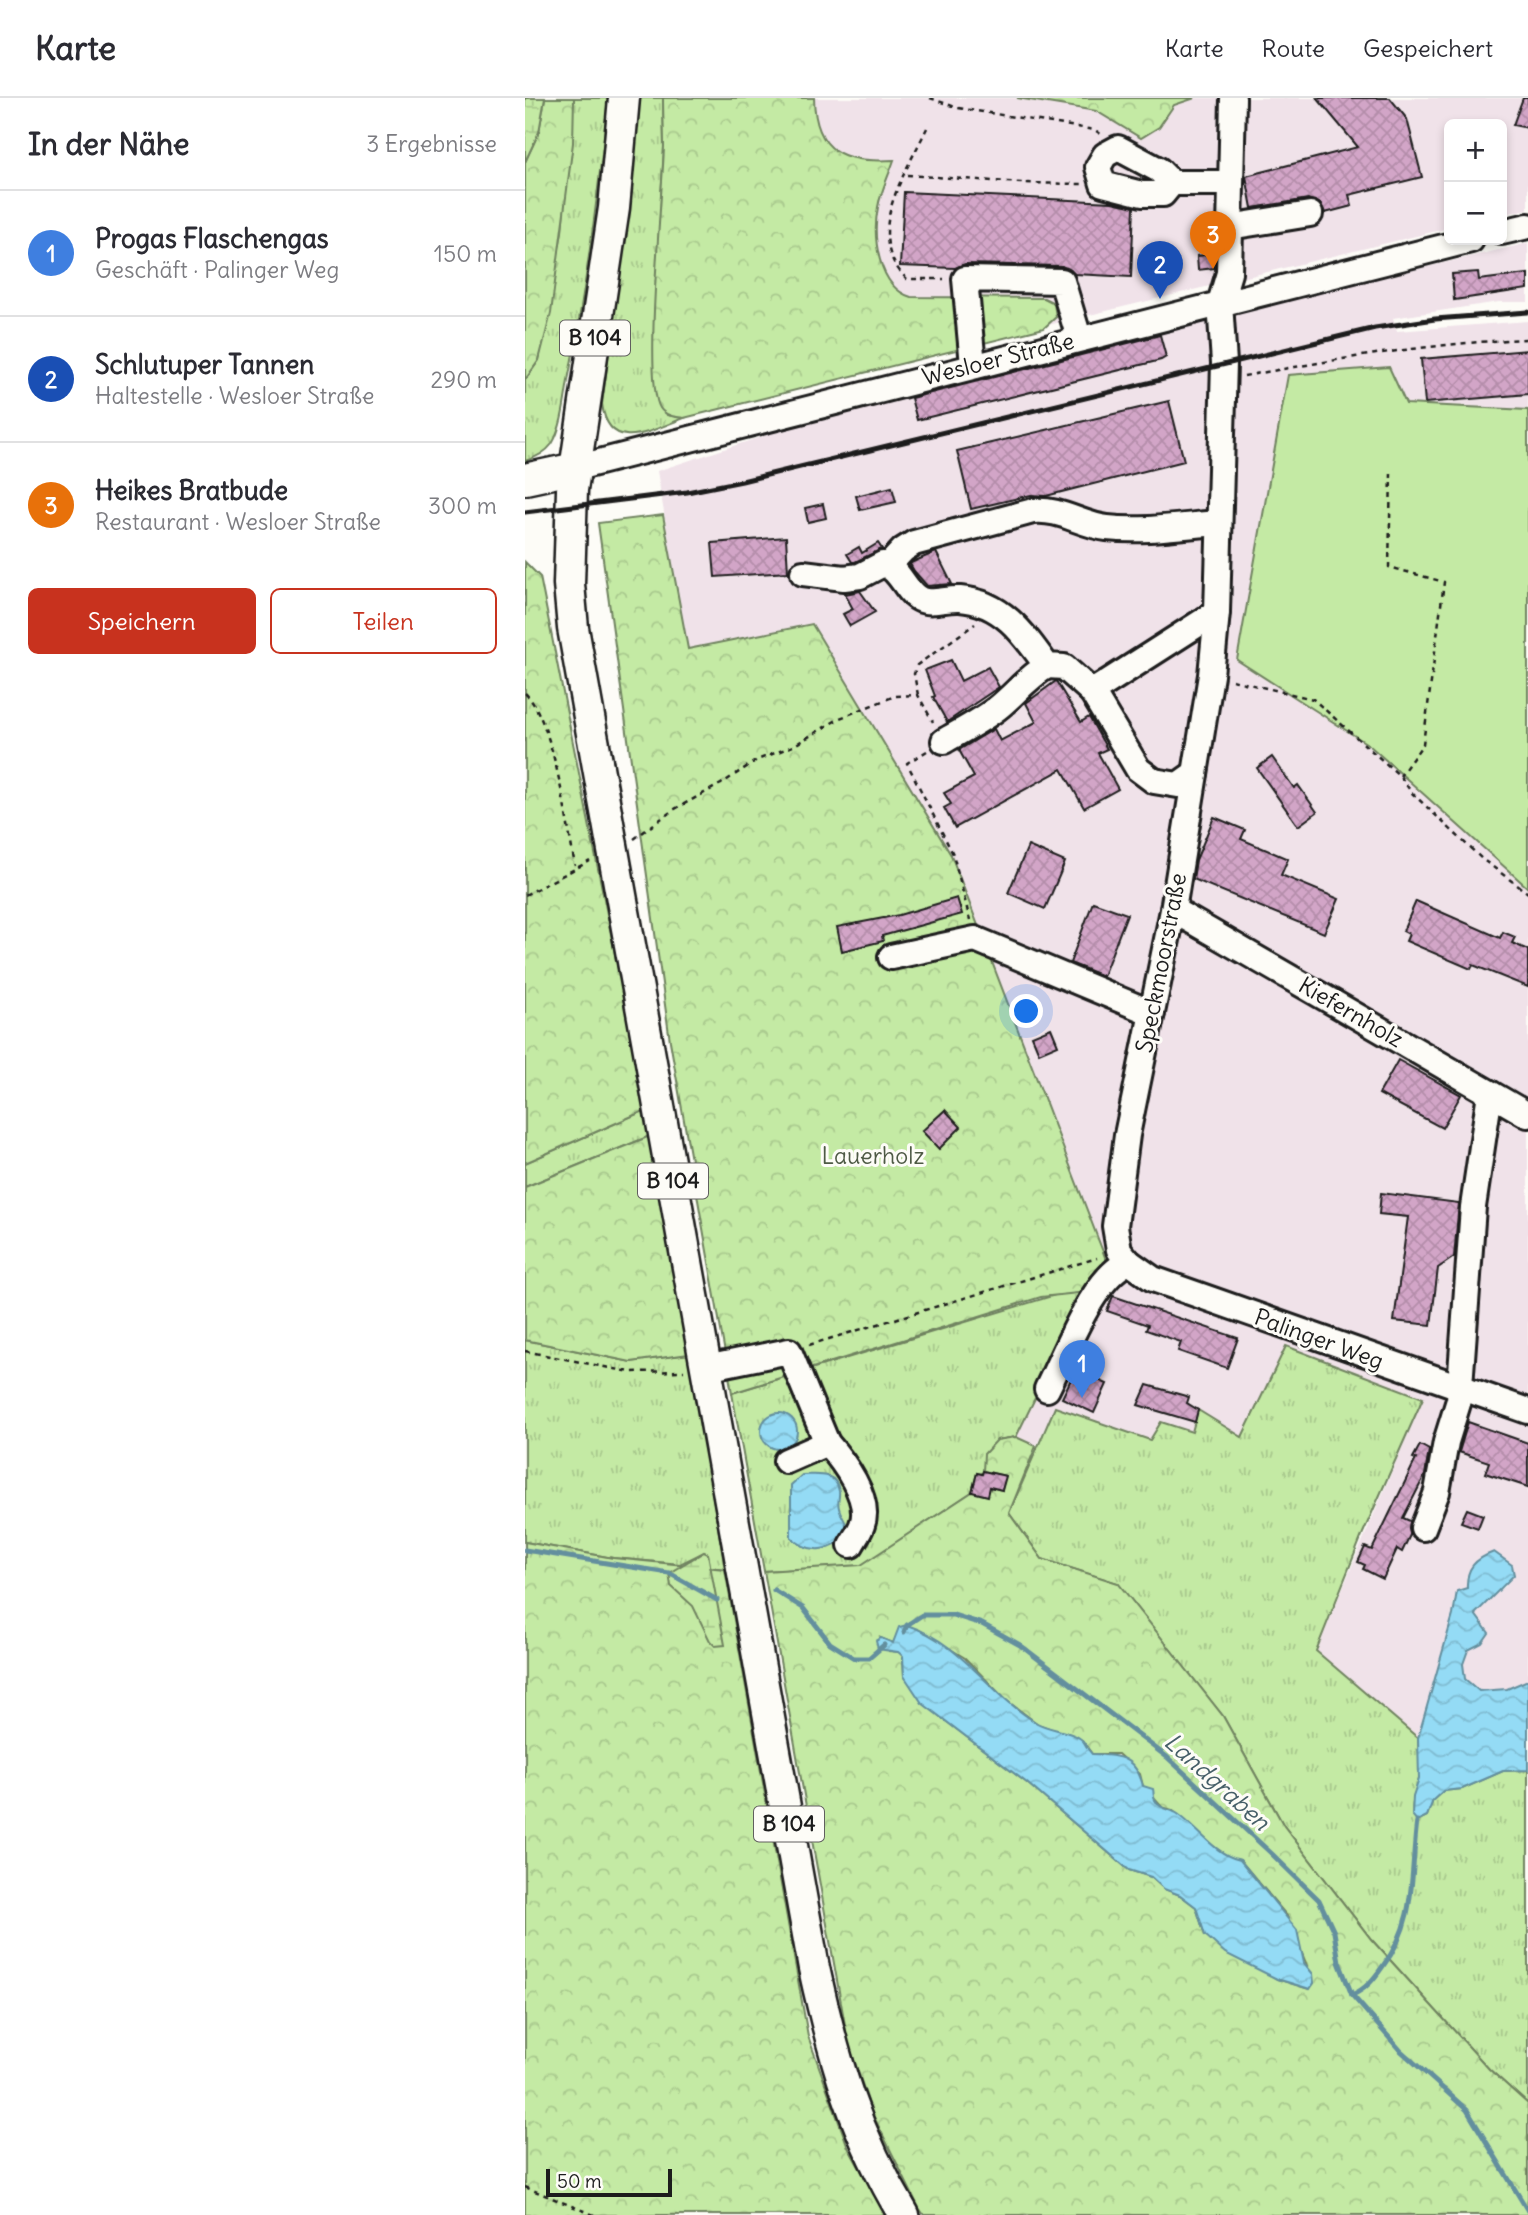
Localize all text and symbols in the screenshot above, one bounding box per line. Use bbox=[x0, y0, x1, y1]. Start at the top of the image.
text: Karte bbox=[35, 27, 116, 69]
text: Karte bbox=[1165, 33, 1224, 63]
text: Route bbox=[1262, 33, 1325, 63]
text: Gespeichert bbox=[1363, 33, 1493, 63]
map controls bbox=[1444, 119, 1507, 245]
button: + bbox=[1444, 119, 1507, 182]
text: In der Nähe bbox=[28, 125, 190, 163]
text: 3 Ergebnisse bbox=[366, 129, 497, 158]
button: − bbox=[1444, 182, 1507, 245]
pin: 3 bbox=[1190, 211, 1236, 269]
text: Progas Flaschengas bbox=[95, 222, 329, 255]
text: 1 bbox=[46, 239, 56, 268]
text: 150 m bbox=[434, 239, 497, 268]
pin: 2 bbox=[1137, 241, 1183, 299]
text: Geschäft · Palinger Weg bbox=[95, 255, 339, 284]
road number: B 104 bbox=[560, 320, 630, 356]
street label: Wesloer Straße bbox=[919, 326, 1077, 391]
text: Schlutuper Tannen bbox=[95, 348, 314, 381]
text: 2 bbox=[45, 365, 57, 394]
text: 290 m bbox=[430, 365, 497, 394]
text: Haltestelle · Wesloer Straße bbox=[95, 381, 374, 410]
text: Heikes Bratbude bbox=[95, 474, 288, 507]
text: 3 bbox=[44, 491, 58, 520]
text: 300 m bbox=[428, 491, 497, 520]
text: Restaurant · Wesloer Straße bbox=[95, 507, 381, 536]
button: Speichern bbox=[28, 588, 256, 654]
button: Teilen bbox=[270, 588, 497, 654]
street label: Speckmoorstraße bbox=[1129, 871, 1192, 1055]
street label: Kiefernholz bbox=[1294, 970, 1409, 1053]
your location bbox=[1009, 994, 1043, 1028]
park label: Lauerholz bbox=[822, 1141, 924, 1170]
road number: B 104 bbox=[638, 1164, 708, 1198]
street label: Palinger Weg bbox=[1251, 1302, 1388, 1375]
pin: 1 bbox=[1059, 1340, 1105, 1398]
water label: Landgraben bbox=[1159, 1726, 1277, 1837]
road number: B 104 bbox=[754, 1806, 824, 1842]
scale bar bbox=[546, 2166, 672, 2198]
text: 50 m bbox=[557, 2169, 602, 2193]

